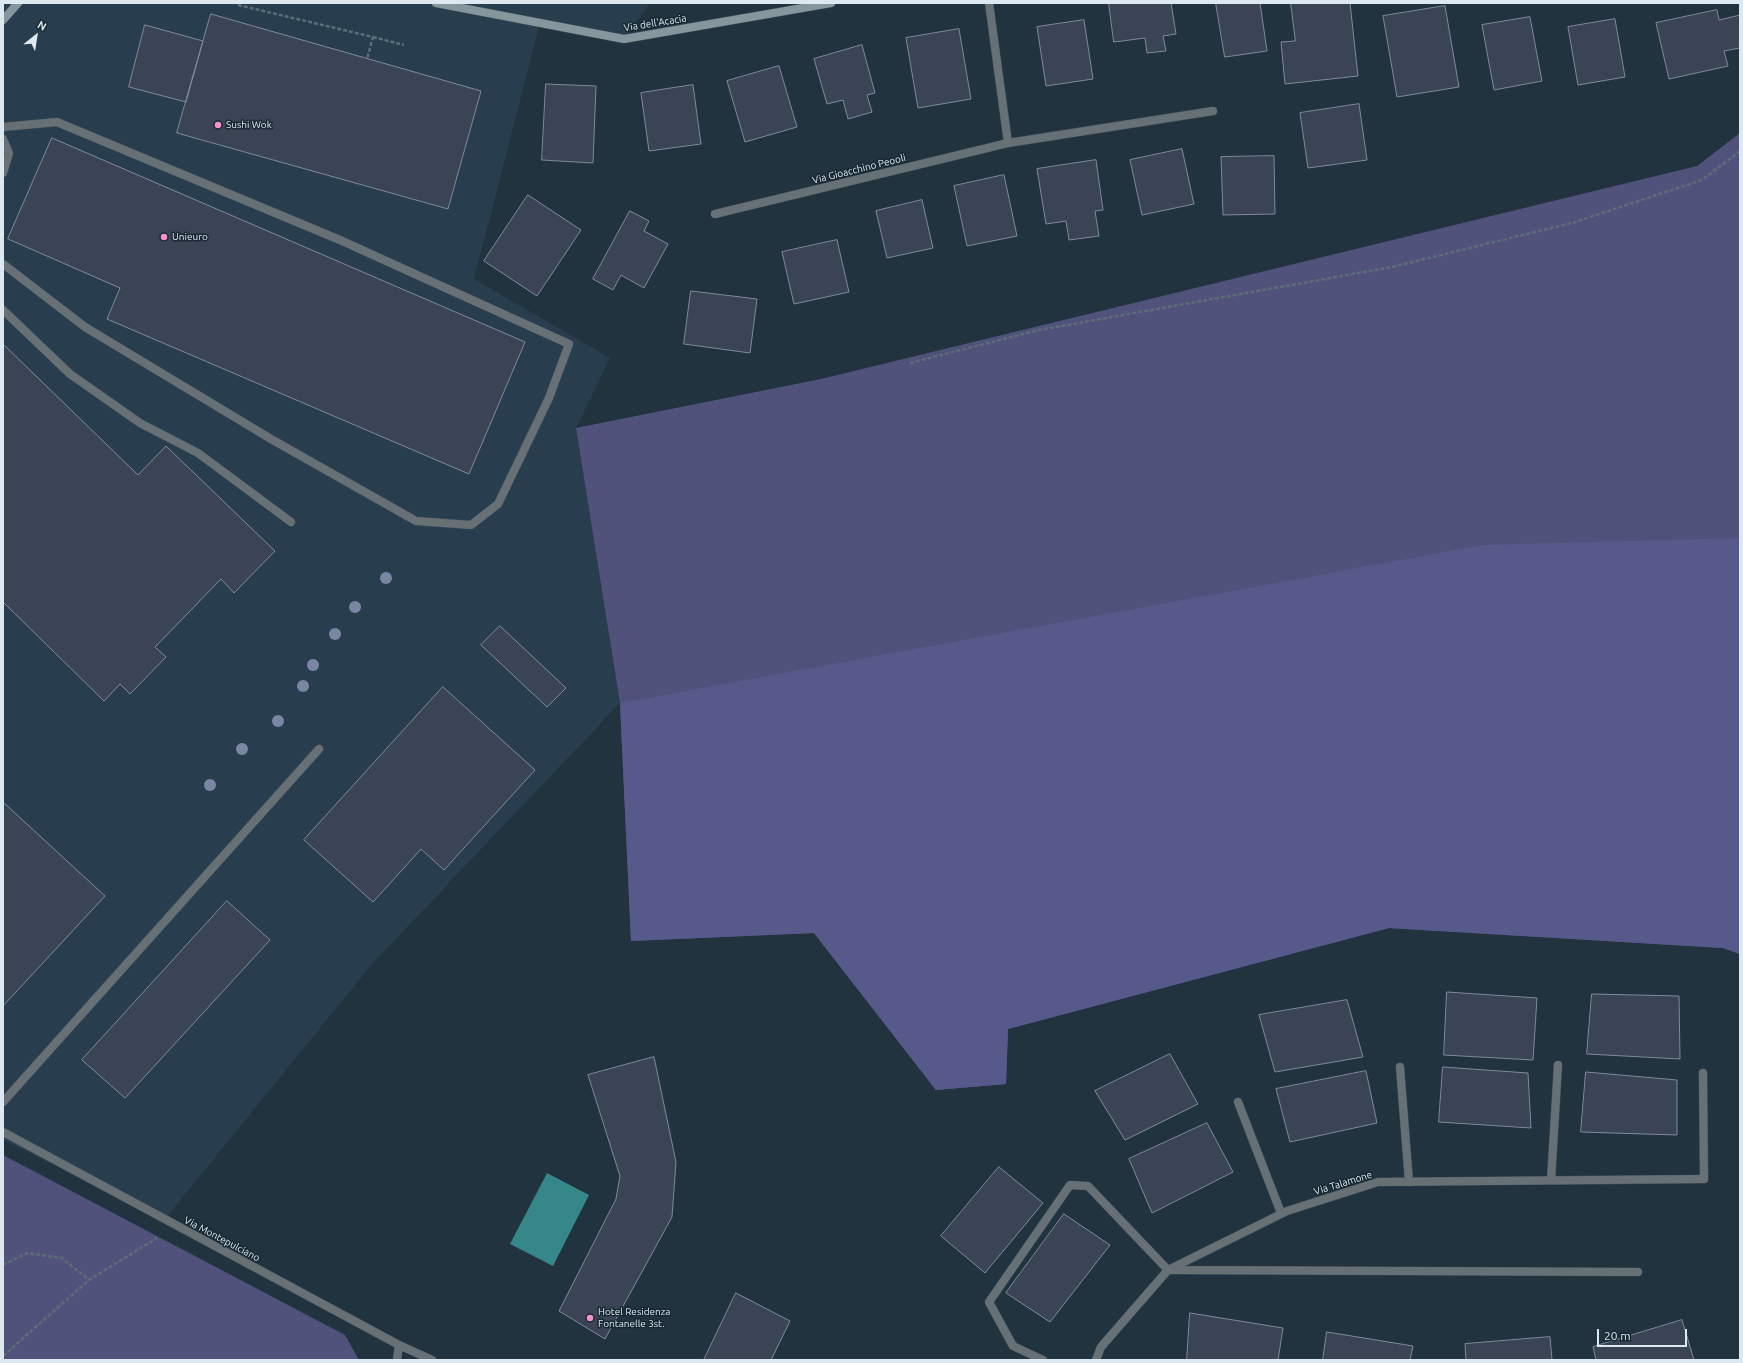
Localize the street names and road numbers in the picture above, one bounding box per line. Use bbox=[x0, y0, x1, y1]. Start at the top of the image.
street label: Via dell'Acacia bbox=[623, 12, 687, 34]
street label: Via Gioacchino Peooli bbox=[811, 152, 907, 186]
street label: Via Talamone bbox=[1312, 1168, 1374, 1198]
street label: Via Montepulciano bbox=[182, 1214, 262, 1264]

